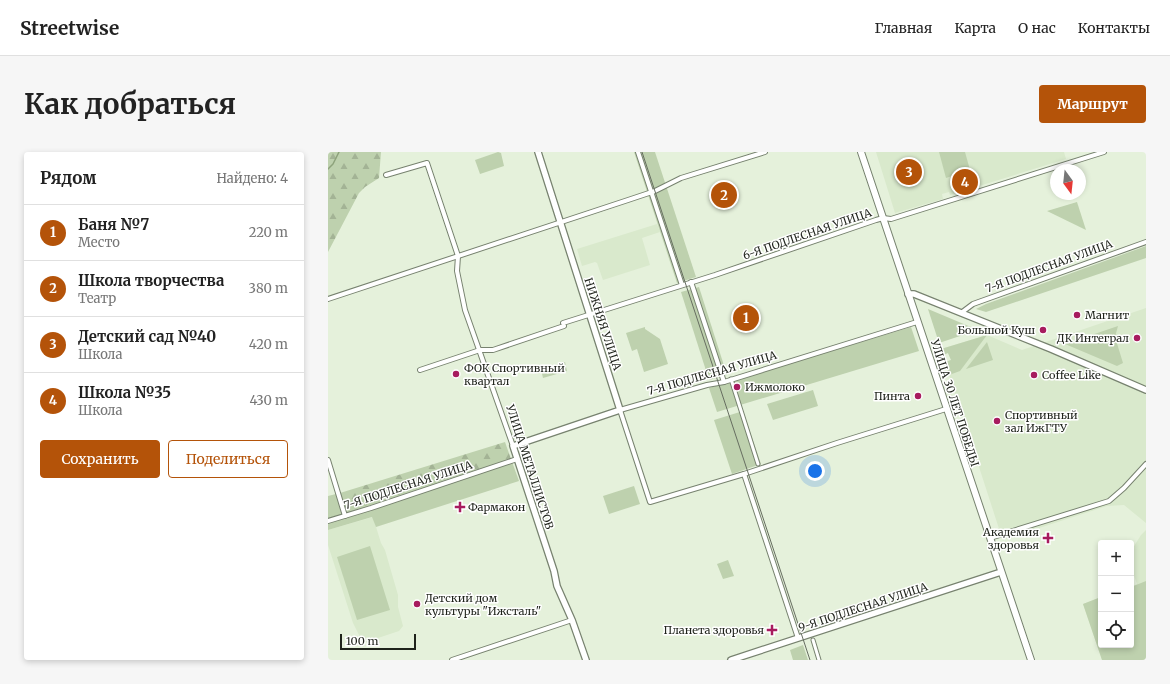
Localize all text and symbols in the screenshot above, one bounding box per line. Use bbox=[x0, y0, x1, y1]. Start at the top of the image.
text: Streetwise bbox=[20, 16, 119, 40]
text: Главная bbox=[874, 19, 932, 37]
text: Карта bbox=[954, 19, 996, 37]
text: О нас bbox=[1018, 19, 1056, 37]
text: Контакты bbox=[1078, 19, 1150, 37]
button: Маршрут bbox=[1039, 85, 1146, 123]
text: Как добраться bbox=[24, 86, 236, 122]
pin: 3 bbox=[896, 157, 922, 187]
north arrow bbox=[1050, 164, 1086, 200]
text: Рядом bbox=[40, 167, 96, 189]
pin: 4 bbox=[952, 167, 978, 197]
text: Найдено: 4 bbox=[216, 170, 288, 187]
pin: 2 bbox=[711, 180, 737, 210]
street label: 6-Я ПОДЛЕСНАЯ УЛИЦА bbox=[741, 205, 873, 263]
text: Баня №7 bbox=[78, 215, 149, 234]
text: 1 bbox=[50, 224, 56, 241]
text: 220 m bbox=[249, 224, 288, 241]
text: Место bbox=[78, 234, 120, 251]
street label: 7-Я ПОДЛЕСНАЯ УЛИЦА bbox=[984, 236, 1115, 296]
text: Школа творчества bbox=[78, 271, 224, 290]
street label: НИЖНЯЯ УЛИЦА bbox=[581, 276, 625, 372]
text: 2 bbox=[49, 280, 57, 297]
text: 380 m bbox=[249, 280, 288, 297]
text: Театр bbox=[78, 290, 116, 307]
pin: 1 bbox=[733, 303, 759, 333]
place label: Магнит bbox=[1085, 308, 1129, 322]
marker: Магнит bbox=[1072, 310, 1082, 320]
place label: Большой Куш bbox=[957, 323, 1035, 337]
marker: Большой Куш bbox=[1038, 325, 1048, 335]
text: Детский сад №40 bbox=[78, 327, 216, 346]
place label: ДК Интеграл bbox=[1057, 331, 1129, 345]
marker: ДК Интеграл bbox=[1132, 333, 1142, 343]
text: 3 bbox=[49, 336, 57, 353]
text: 420 m bbox=[249, 336, 288, 353]
street label: УЛИЦА 30 ЛЕТ ПОБЕДЫ bbox=[927, 337, 982, 468]
text: Школа bbox=[78, 346, 122, 363]
street label: 7-Я ПОДЛЕСНАЯ УЛИЦА bbox=[646, 348, 779, 398]
place label: ФОК Спортивный квартал bbox=[464, 361, 565, 388]
place label: Coffee Like bbox=[1042, 368, 1101, 382]
marker: ФОК Спортивный квартал bbox=[451, 369, 461, 379]
marker: Coffee Like bbox=[1029, 370, 1039, 380]
place label: Ижмолоко bbox=[745, 380, 806, 394]
marker: Ижмолоко bbox=[732, 382, 742, 392]
text: Школа №35 bbox=[78, 383, 171, 402]
place label: Пинта bbox=[874, 389, 910, 403]
marker: Пинта bbox=[913, 391, 923, 401]
text: 4 bbox=[49, 392, 57, 409]
text: 430 m bbox=[249, 392, 288, 409]
text: Школа bbox=[78, 402, 122, 419]
street label: УЛИЦА МЕТАЛЛИСТОВ bbox=[503, 402, 557, 532]
place label: Спортивный зал ИжГТУ bbox=[1005, 408, 1078, 435]
marker: Спортивный зал ИжГТУ bbox=[992, 416, 1002, 426]
button: Сохранить bbox=[40, 440, 160, 478]
button: Поделиться bbox=[168, 440, 288, 478]
street label: 7-Я ПОДЛЕСНАЯ УЛИЦА bbox=[342, 458, 474, 512]
your location bbox=[805, 461, 825, 481]
place label: Фармакон bbox=[468, 500, 526, 514]
marker: Фармакон bbox=[455, 502, 465, 512]
place label: Академия здоровья bbox=[982, 525, 1039, 552]
marker: Академия здоровья bbox=[1042, 532, 1054, 544]
map controls bbox=[1098, 540, 1134, 648]
button: + bbox=[1098, 540, 1134, 576]
button: − bbox=[1098, 576, 1134, 612]
street label: 9-Я ПОДЛЕСНАЯ УЛИЦА bbox=[797, 579, 930, 635]
place label: Детский дом культуры "Ижсталь" bbox=[425, 591, 541, 618]
marker: Детский дом культуры "Ижсталь" bbox=[412, 599, 422, 609]
button: locate bbox=[1098, 612, 1134, 648]
place label: Планета здоровья bbox=[663, 623, 764, 637]
marker: Планета здоровья bbox=[767, 625, 777, 635]
scale bar bbox=[340, 632, 416, 651]
text: 100 m bbox=[346, 634, 378, 648]

